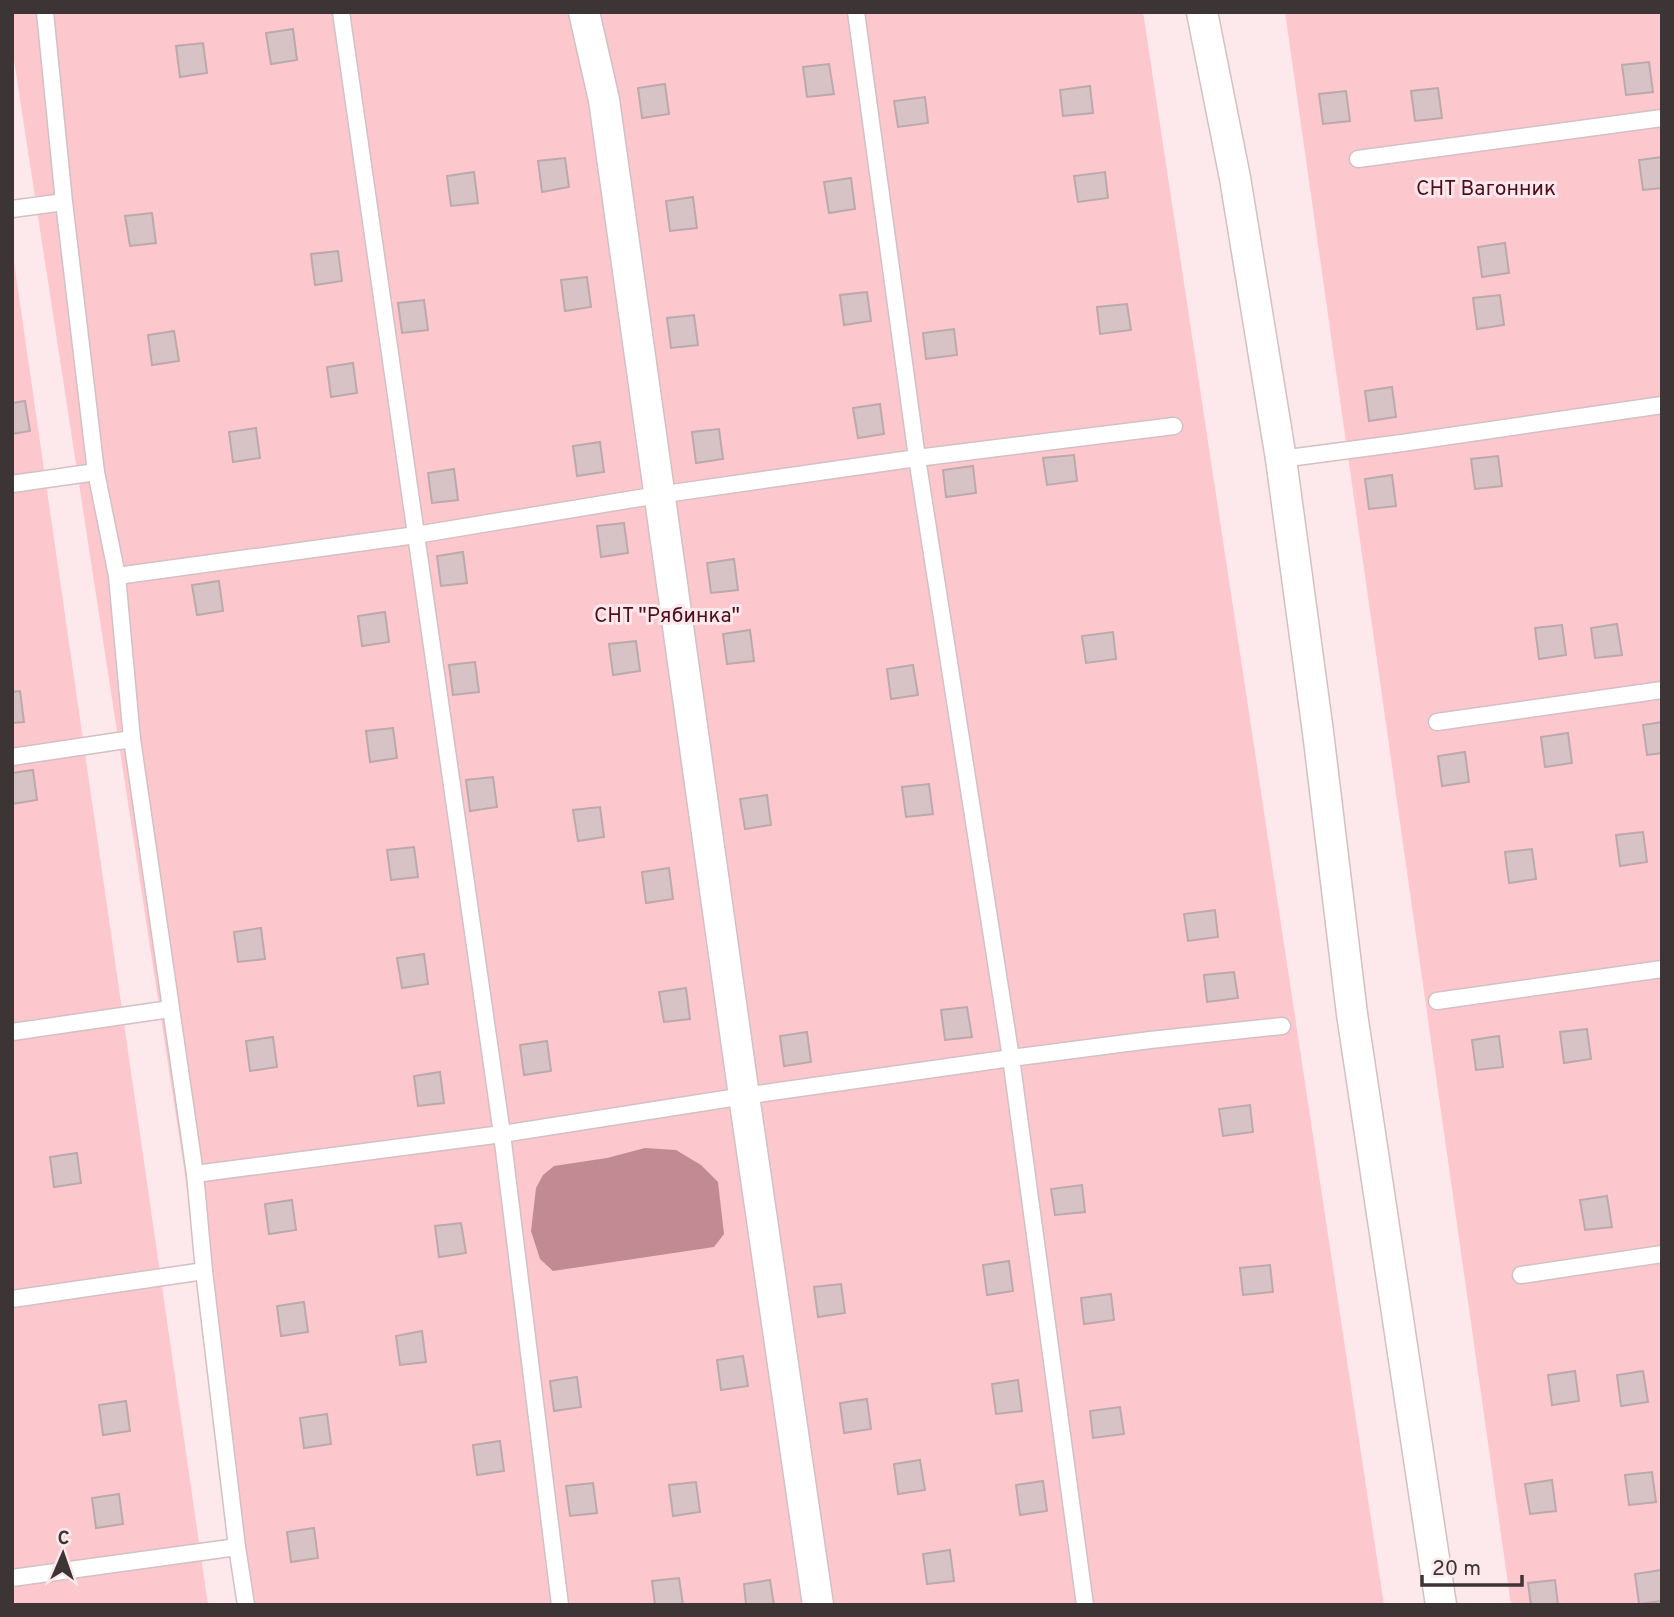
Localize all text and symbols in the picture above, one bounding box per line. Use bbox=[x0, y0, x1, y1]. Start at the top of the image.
park label: СНТ Вагонник bbox=[1416, 176, 1556, 203]
park label: СНТ "Рябинка" bbox=[594, 603, 740, 630]
north arrow bbox=[28, 1519, 98, 1589]
text: С bbox=[57, 1527, 70, 1551]
scale bar bbox=[1422, 1544, 1522, 1588]
text: 20 m bbox=[1432, 1556, 1481, 1583]

